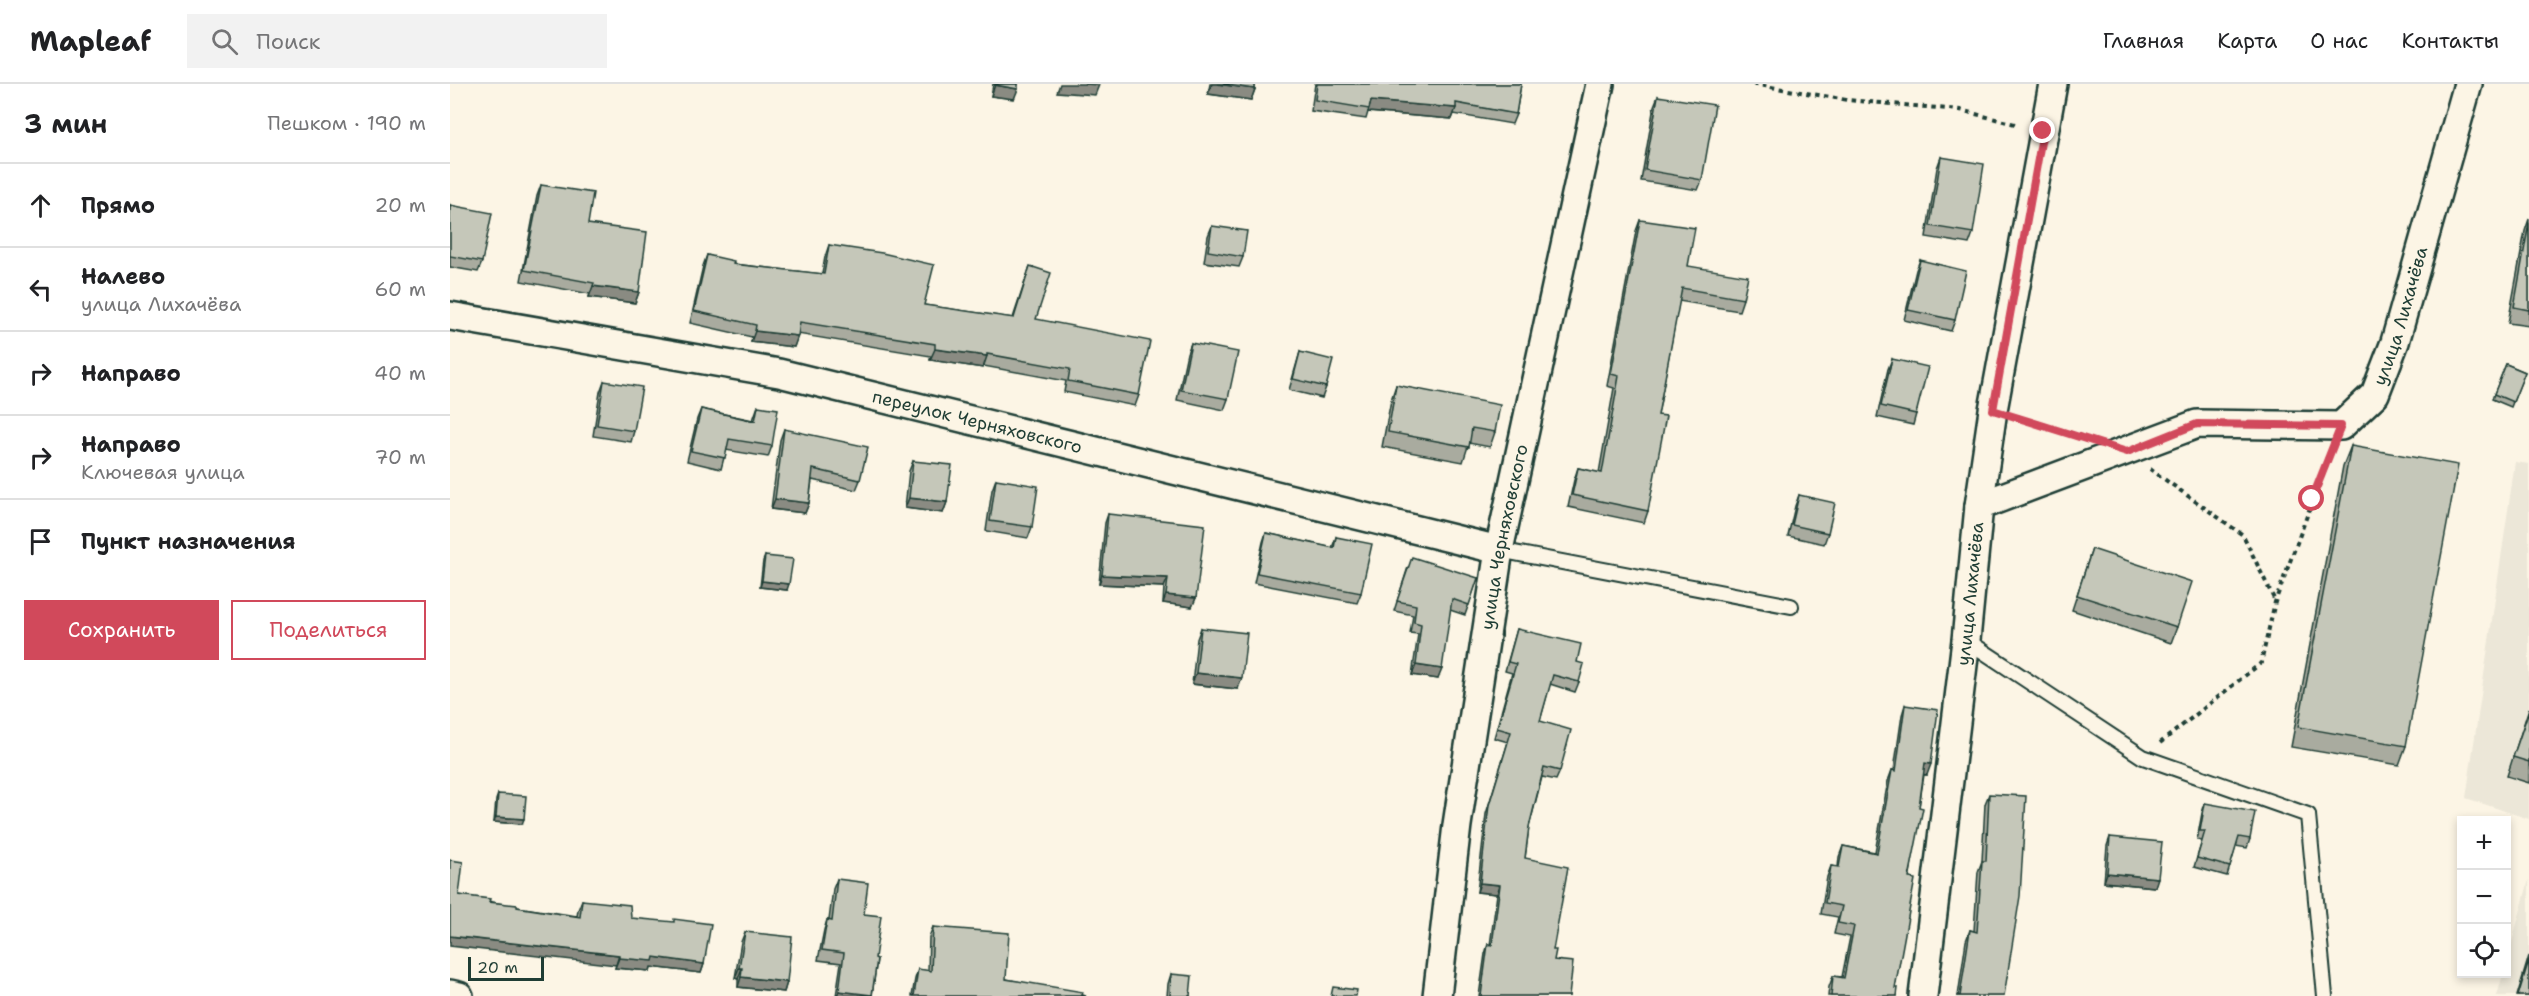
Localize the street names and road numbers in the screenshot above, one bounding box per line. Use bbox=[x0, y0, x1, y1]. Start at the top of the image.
street label: улица Лихачёва bbox=[2367, 244, 2433, 389]
street label: переулок Черняховского bbox=[870, 384, 1085, 459]
street label: улица Черняховского bbox=[1475, 442, 1534, 631]
street label: улица Лихачёва bbox=[1951, 521, 1989, 667]

